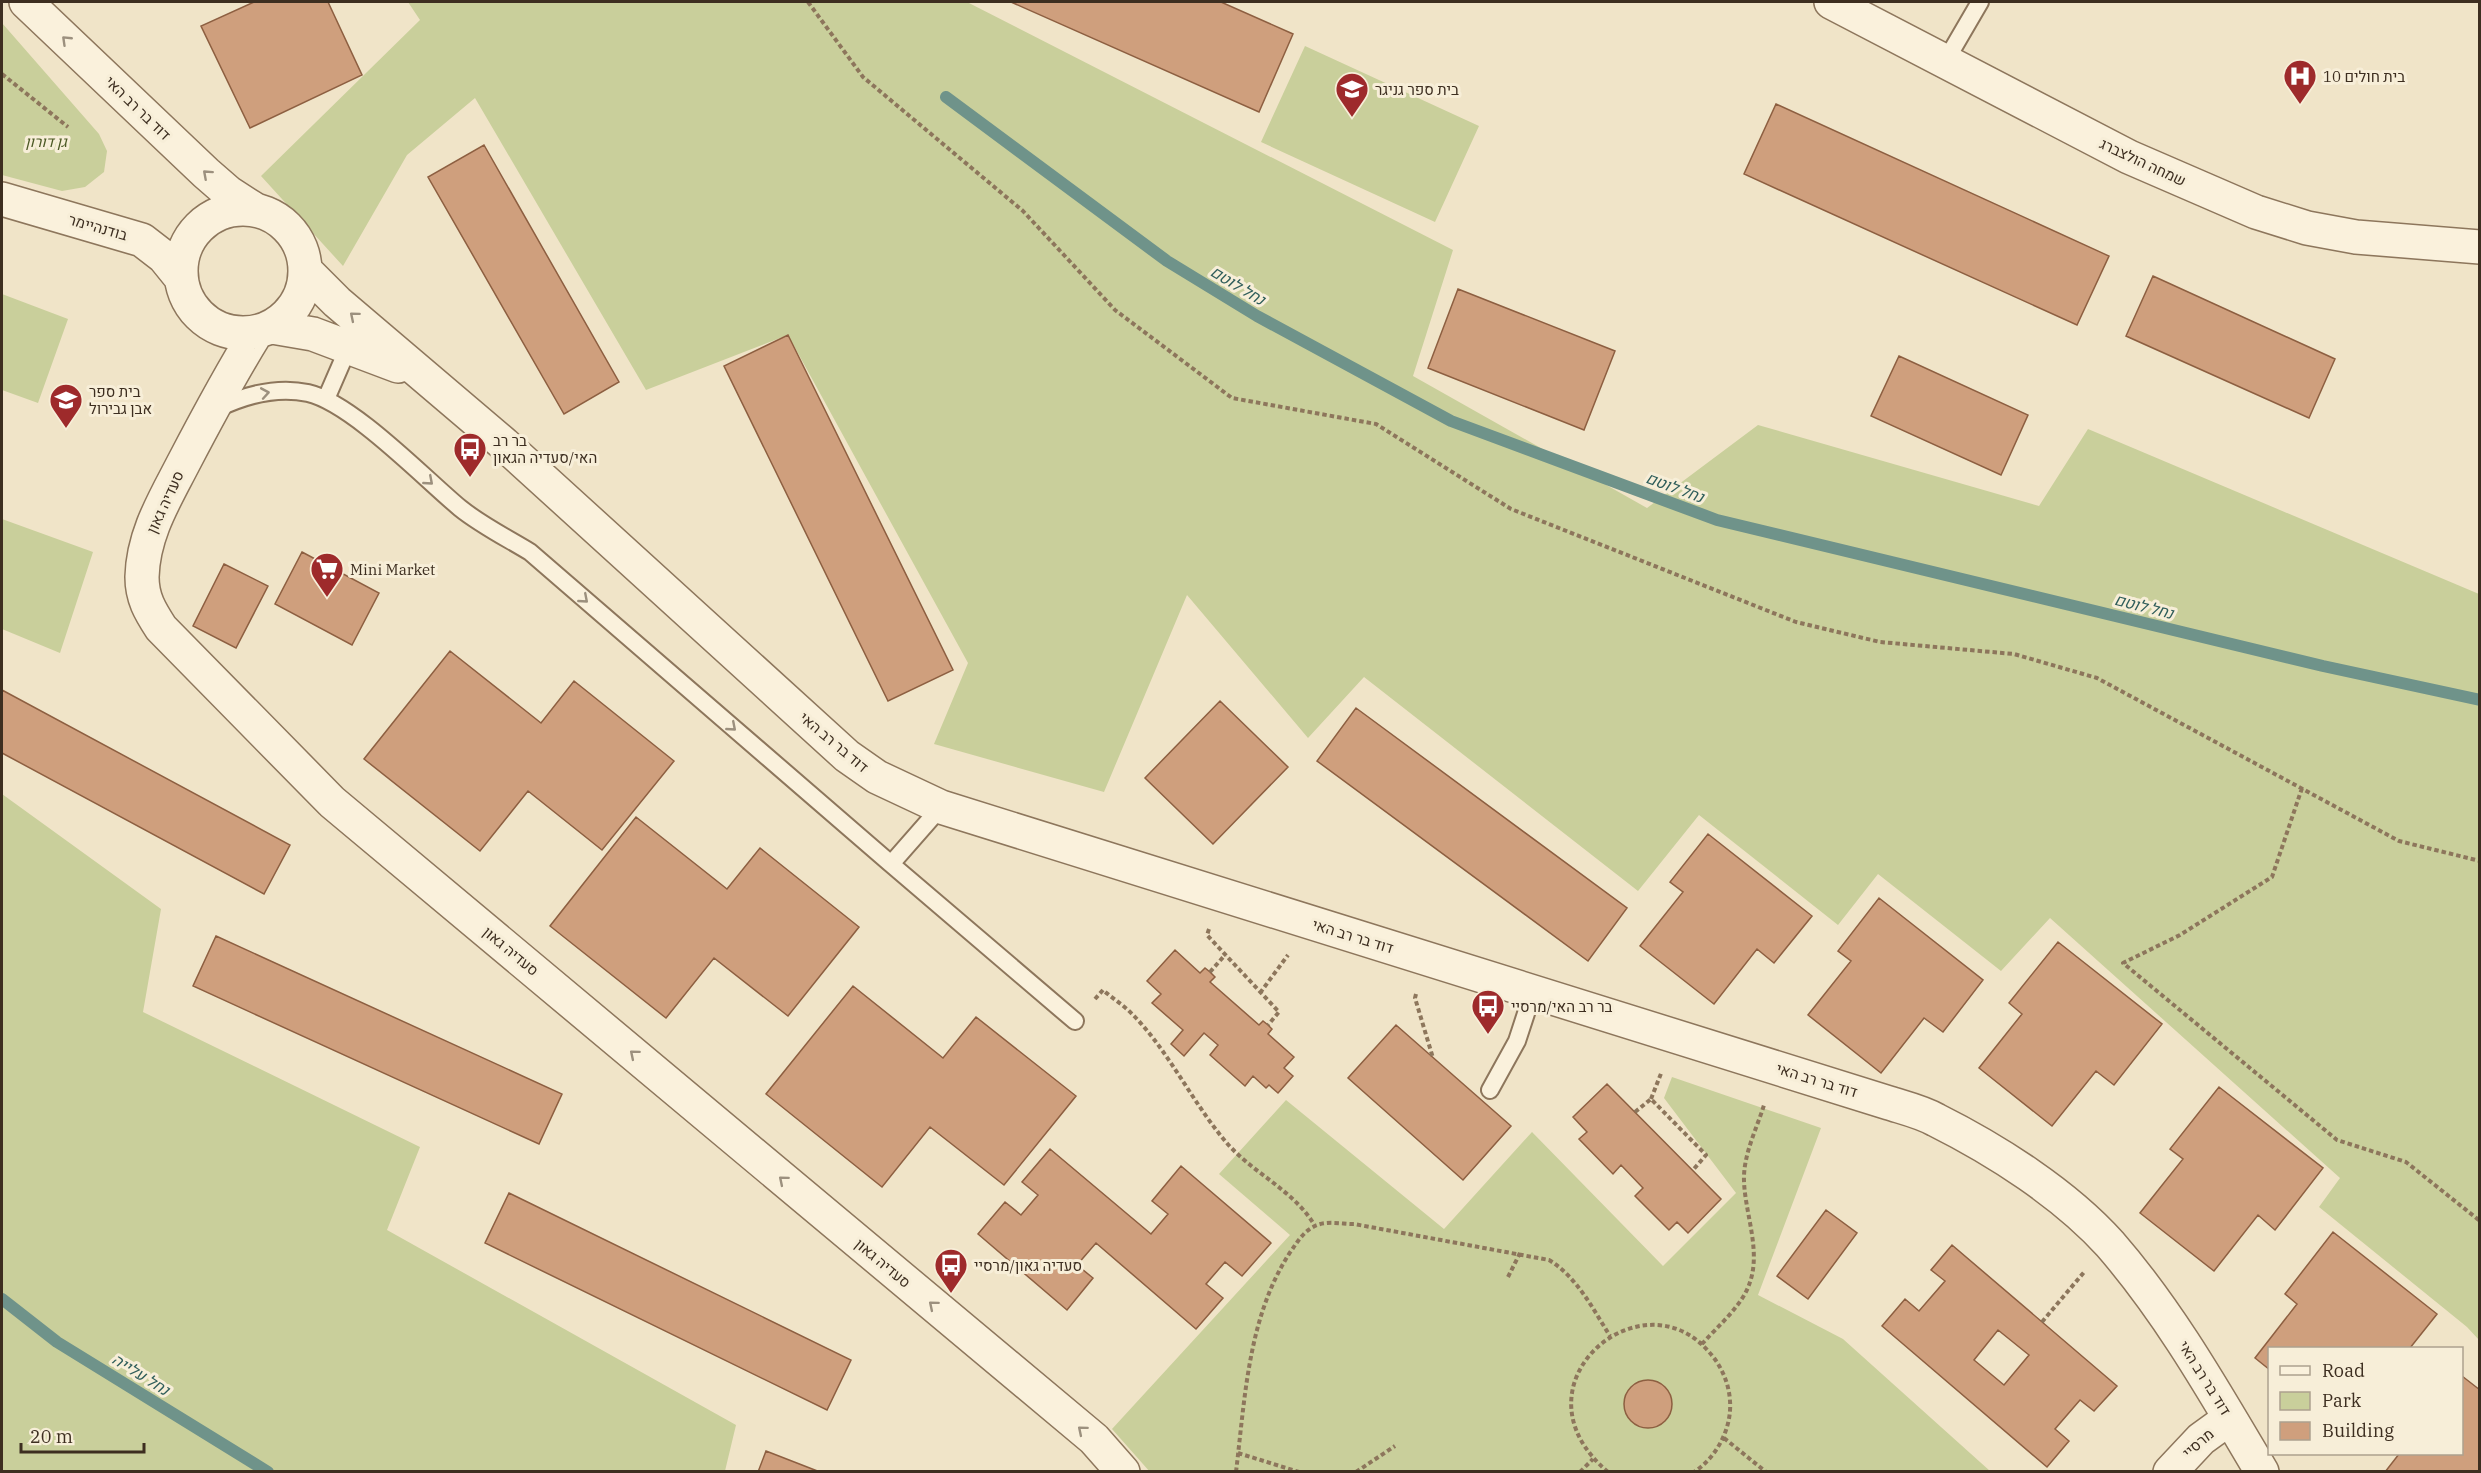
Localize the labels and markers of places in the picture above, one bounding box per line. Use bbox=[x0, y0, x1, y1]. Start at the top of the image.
hospital icon: בית חולים 10 bbox=[2282, 58, 2318, 105]
place label: בית חולים 10 bbox=[2323, 67, 2405, 86]
school or university icon: בית ספר גניגר bbox=[1334, 71, 1370, 118]
place label: בית ספר גניגר bbox=[1375, 80, 1459, 99]
school or university icon: בית ספר אבן גבירול bbox=[48, 382, 84, 429]
place label: בית ספר אבן גבירול bbox=[89, 382, 152, 418]
bus stop icon: בר רב האי/סעדיה הגאון bbox=[452, 431, 488, 478]
place label: בר רב האי/סעדיה הגאון bbox=[493, 431, 597, 467]
supermarket icon: Mini Market bbox=[309, 551, 345, 598]
place label: Mini Market bbox=[350, 560, 435, 579]
bus stop icon: בר רב האי/מרסיי bbox=[1470, 988, 1506, 1035]
place label: בר רב האי/מרסיי bbox=[1511, 997, 1613, 1016]
bus stop icon: סעדיה גאון/מרסיי bbox=[933, 1247, 969, 1294]
place label: סעדיה גאון/מרסיי bbox=[974, 1256, 1082, 1275]

